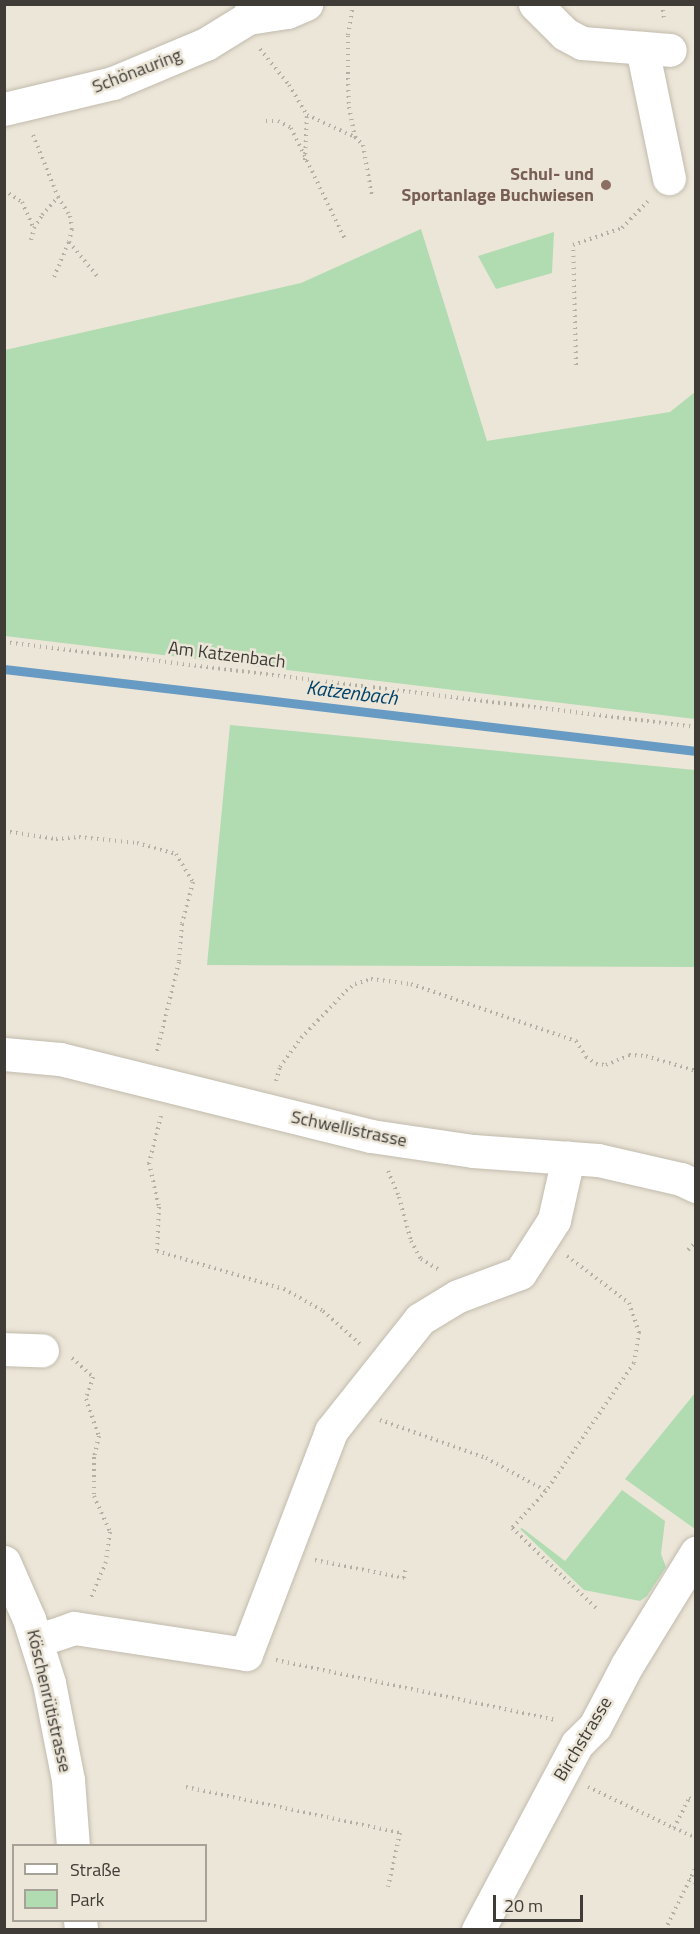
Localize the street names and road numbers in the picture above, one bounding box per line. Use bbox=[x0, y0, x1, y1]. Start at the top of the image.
street label: Schönauring bbox=[89, 44, 185, 98]
street label: Am Katzenbach bbox=[167, 637, 287, 673]
street label: Schwellistrasse bbox=[289, 1106, 409, 1152]
street label: Köschenrütistrasse bbox=[22, 1627, 76, 1775]
street label: Birchstrasse bbox=[549, 1693, 617, 1785]

